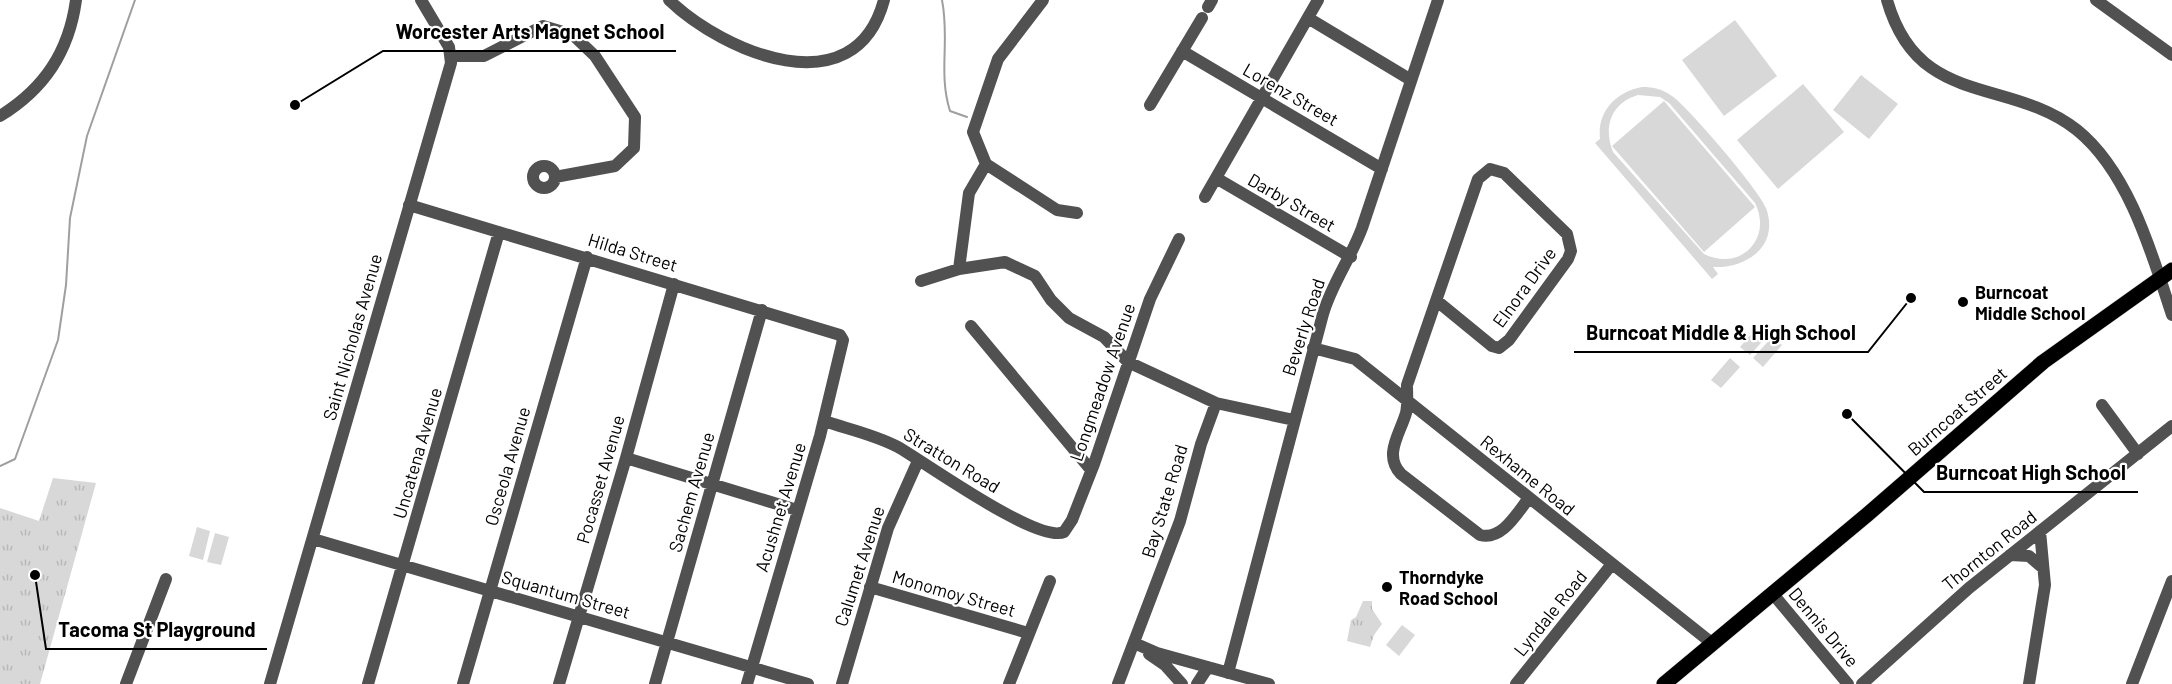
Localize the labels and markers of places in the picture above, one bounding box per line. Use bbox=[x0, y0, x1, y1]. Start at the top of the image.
callout: Worcester Arts Magnet School bbox=[383, 13, 676, 51]
place label: Burncoat Middle School bbox=[1975, 281, 2085, 324]
marker: Burncoat Middle School bbox=[1956, 295, 1970, 309]
callout: Burncoat Middle & High School bbox=[1574, 314, 1868, 352]
callout: Burncoat High School bbox=[1924, 454, 2138, 492]
place label: Thorndyke Road School bbox=[1399, 566, 1498, 609]
marker: Thorndyke Road School bbox=[1380, 580, 1394, 594]
callout: Tacoma St Playground bbox=[46, 611, 267, 649]

